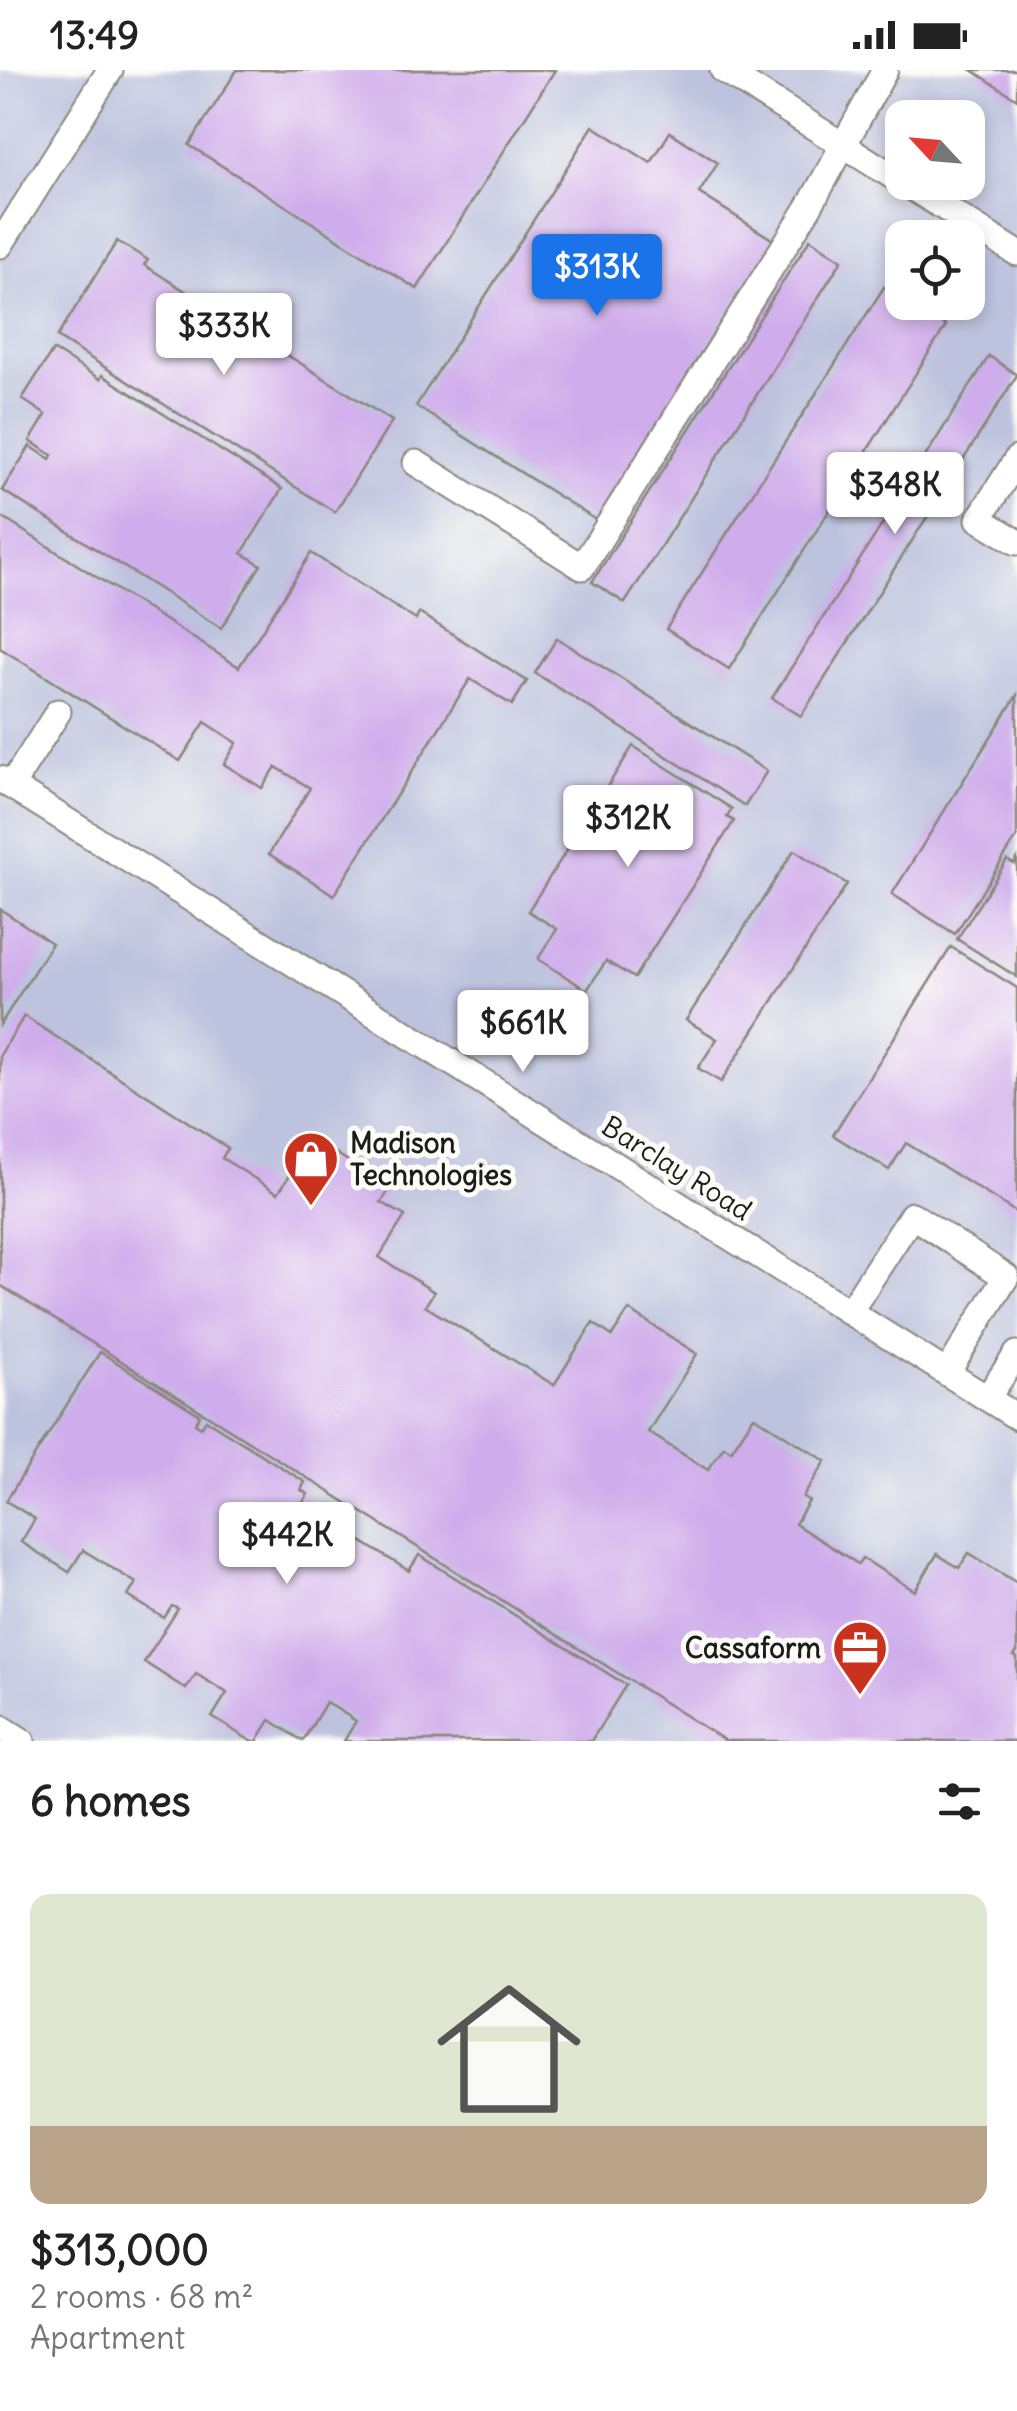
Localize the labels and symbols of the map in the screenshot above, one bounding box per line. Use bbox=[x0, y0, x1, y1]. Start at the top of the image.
north arrow bbox=[885, 100, 985, 200]
pin: $313K bbox=[527, 234, 667, 319]
pin: $333K bbox=[154, 293, 294, 378]
pin: $348K bbox=[825, 452, 965, 537]
pin: $312K bbox=[558, 785, 698, 870]
pin: $661K bbox=[453, 990, 593, 1075]
street label: Barclay Road bbox=[595, 1108, 759, 1228]
place label: Madison Technologies bbox=[350, 1125, 512, 1193]
shop icon: Madison Technologies bbox=[281, 1129, 341, 1208]
pin: $442K bbox=[217, 1502, 357, 1587]
office icon: Cassaform bbox=[830, 1618, 890, 1697]
place label: Cassaform bbox=[685, 1630, 821, 1666]

